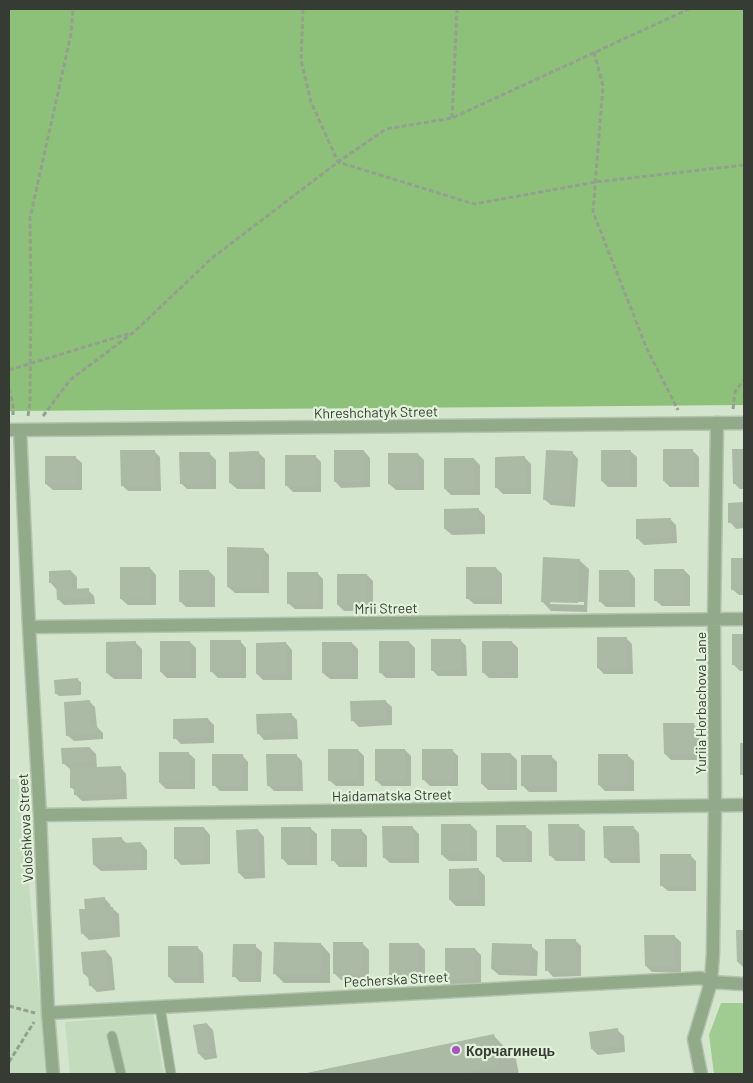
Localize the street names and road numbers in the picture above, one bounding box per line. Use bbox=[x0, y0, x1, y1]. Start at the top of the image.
street label: Khreshchatyk Street bbox=[314, 402, 438, 422]
street label: Mrii Street bbox=[354, 599, 418, 617]
street label: Yuriia Horbachova Lane bbox=[692, 632, 709, 774]
street label: Voloshkova Street bbox=[14, 773, 36, 883]
street label: Haidamatska Street bbox=[332, 785, 452, 805]
street label: Pecherska Street bbox=[343, 968, 449, 990]

